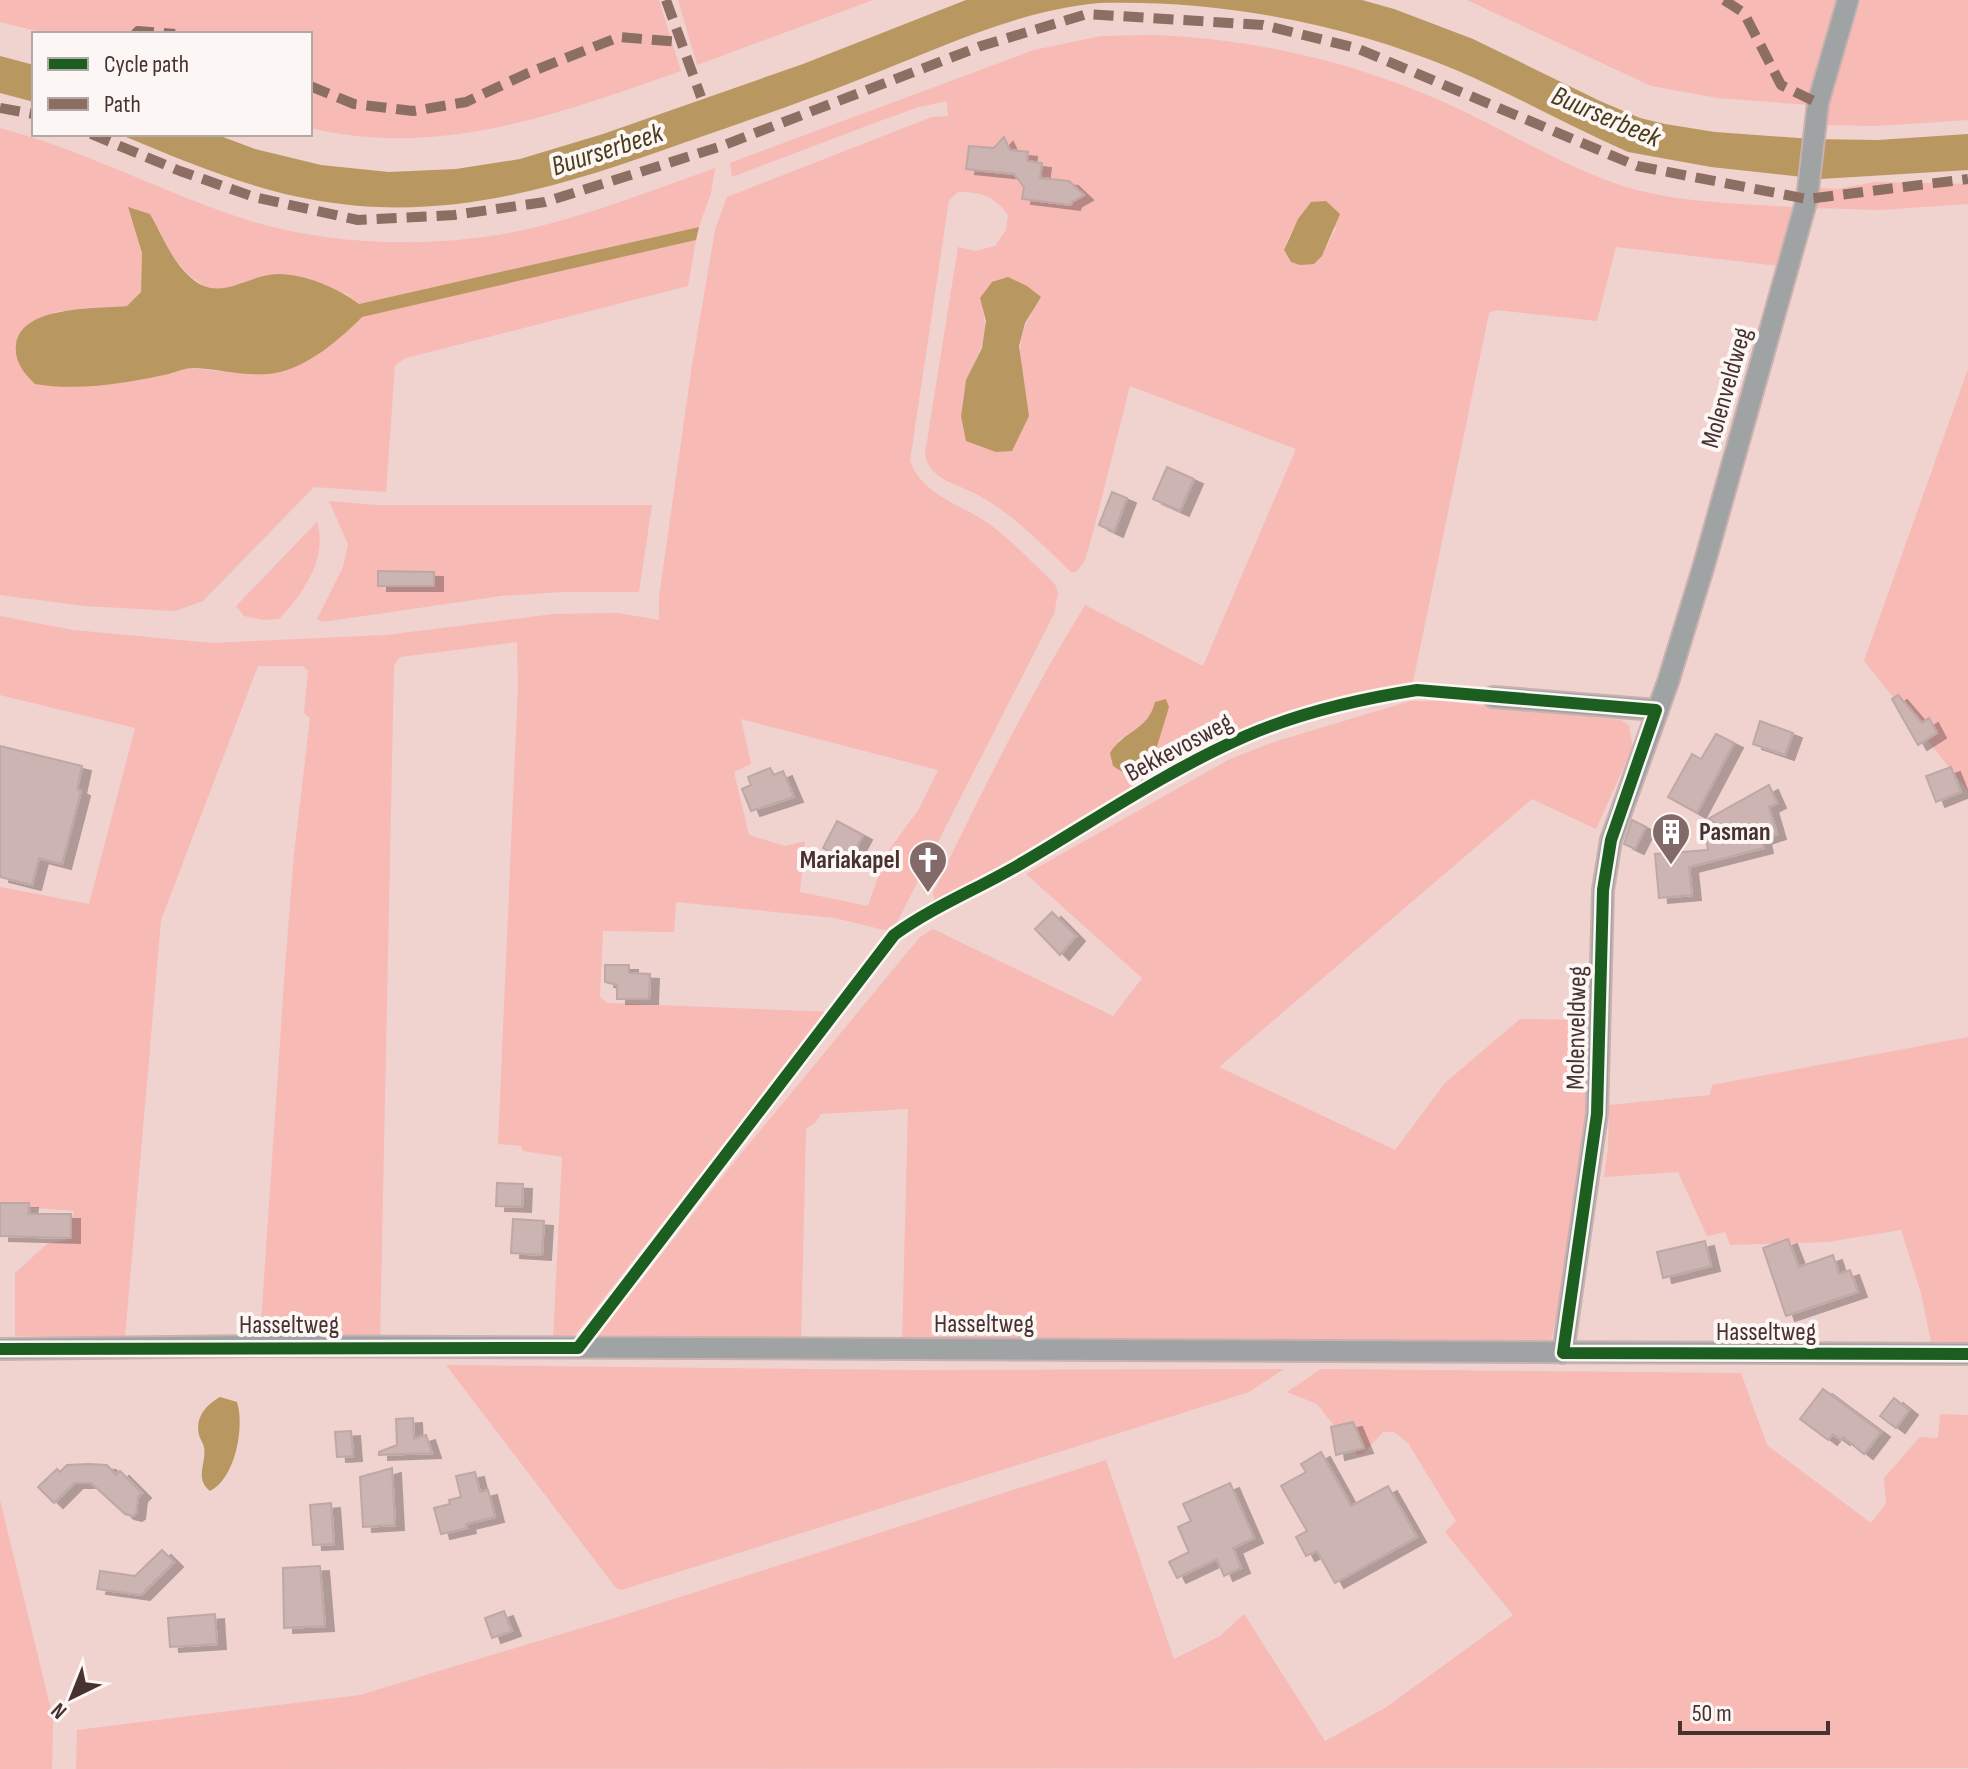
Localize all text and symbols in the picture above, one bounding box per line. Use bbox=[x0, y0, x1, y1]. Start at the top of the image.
legend bbox=[32, 32, 312, 136]
text: Cycle path bbox=[104, 50, 189, 79]
water label: Buurserbeek bbox=[1547, 79, 1667, 155]
text: Path bbox=[104, 90, 141, 119]
water label: Buurserbeek bbox=[547, 116, 668, 183]
street label: Molenveldweg bbox=[1695, 324, 1759, 452]
street label: Bekkevosweg bbox=[1120, 707, 1238, 789]
building icon: Pasman bbox=[1650, 811, 1692, 866]
place label: Pasman bbox=[1699, 817, 1771, 848]
church icon: Mariakapel bbox=[907, 839, 949, 894]
place label: Mariakapel bbox=[800, 845, 900, 876]
street label: Molenveldweg bbox=[1560, 966, 1594, 1090]
street label: Hasseltweg bbox=[934, 1309, 1034, 1340]
street label: Hasseltweg bbox=[239, 1310, 339, 1341]
street label: Hasseltweg bbox=[1716, 1317, 1816, 1348]
north arrow bbox=[32, 1657, 112, 1737]
scale bar bbox=[1680, 1685, 1828, 1735]
text: N bbox=[46, 1697, 73, 1724]
text: 50 m bbox=[1692, 1699, 1732, 1728]

